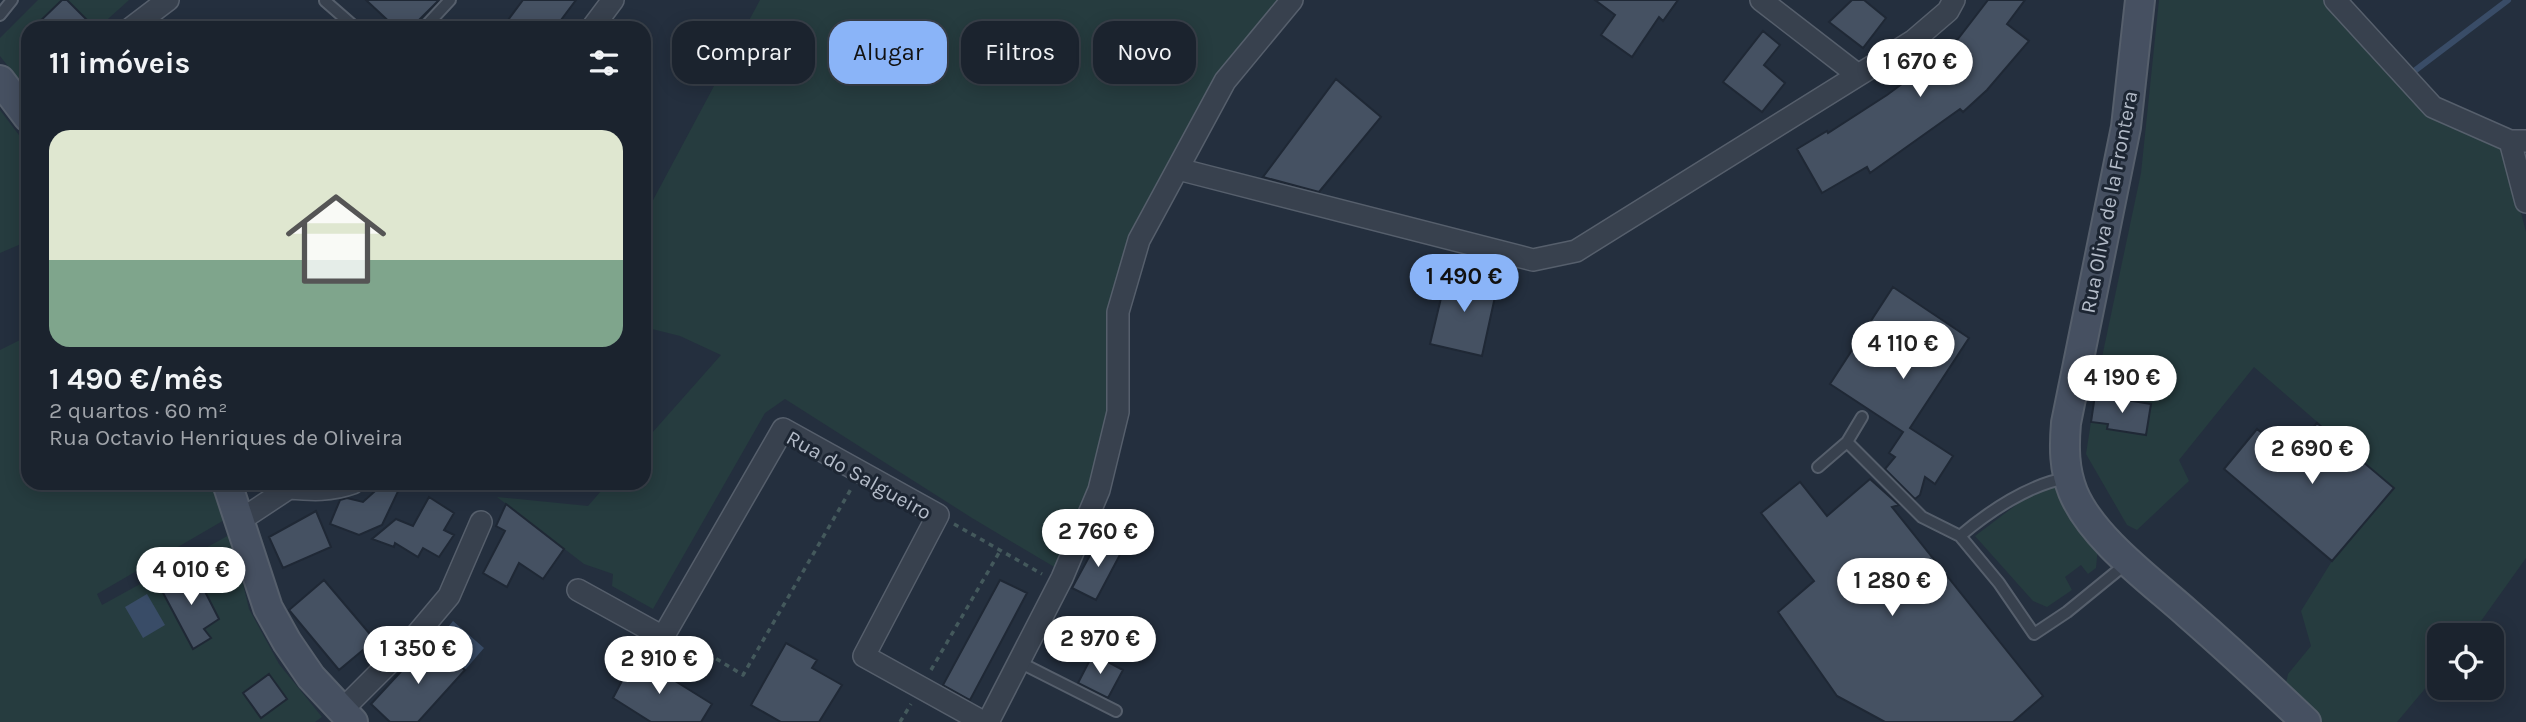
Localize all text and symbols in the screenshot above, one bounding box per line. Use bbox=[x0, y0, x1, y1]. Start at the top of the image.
chip: Comprar bbox=[672, 21, 815, 84]
chip: Alugar bbox=[829, 21, 947, 84]
chip: Filtros bbox=[961, 21, 1079, 84]
chip: Novo bbox=[1093, 21, 1196, 84]
pin: 1 670 € bbox=[1855, 40, 1985, 99]
icon: filters bbox=[585, 44, 623, 82]
text: 11 imóveis bbox=[49, 45, 190, 81]
text: 1 670 € bbox=[1883, 48, 1957, 75]
street label: Rua Oliva de la Frontera bbox=[2076, 89, 2142, 315]
icon: home bbox=[273, 176, 399, 302]
pin: 1 490 € bbox=[1399, 254, 1529, 314]
text: 1 490 € bbox=[1426, 263, 1502, 290]
pin: 4 110 € bbox=[1838, 322, 1968, 381]
text: 4 110 € bbox=[1868, 330, 1938, 357]
pin: 4 190 € bbox=[2057, 356, 2187, 415]
text: 1 490 €/mês bbox=[49, 361, 223, 397]
text: 4 190 € bbox=[2084, 364, 2160, 391]
text: 2 quartos · 60 m² bbox=[49, 397, 228, 424]
text: Rua Octavio Henriques de Oliveira bbox=[49, 424, 403, 451]
street label: Rua do Salgueiro bbox=[782, 425, 936, 525]
pin: 2 690 € bbox=[2247, 426, 2377, 486]
text: 2 690 € bbox=[2271, 435, 2353, 462]
pin: 2 760 € bbox=[1033, 510, 1163, 569]
text: 2 760 € bbox=[1058, 518, 1138, 545]
pin: 4 010 € bbox=[126, 548, 256, 607]
text: 4 010 € bbox=[152, 556, 230, 583]
pin: 1 280 € bbox=[1827, 558, 1957, 618]
text: 1 280 € bbox=[1853, 567, 1931, 594]
pin: 2 970 € bbox=[1035, 616, 1165, 676]
map controls bbox=[2427, 623, 2504, 700]
button: locate bbox=[2427, 623, 2504, 700]
text: 2 970 € bbox=[1060, 625, 1140, 652]
pin: 1 350 € bbox=[353, 626, 483, 686]
text: 1 350 € bbox=[380, 635, 456, 662]
pin: 2 910 € bbox=[594, 636, 724, 696]
text: 2 910 € bbox=[621, 645, 697, 672]

